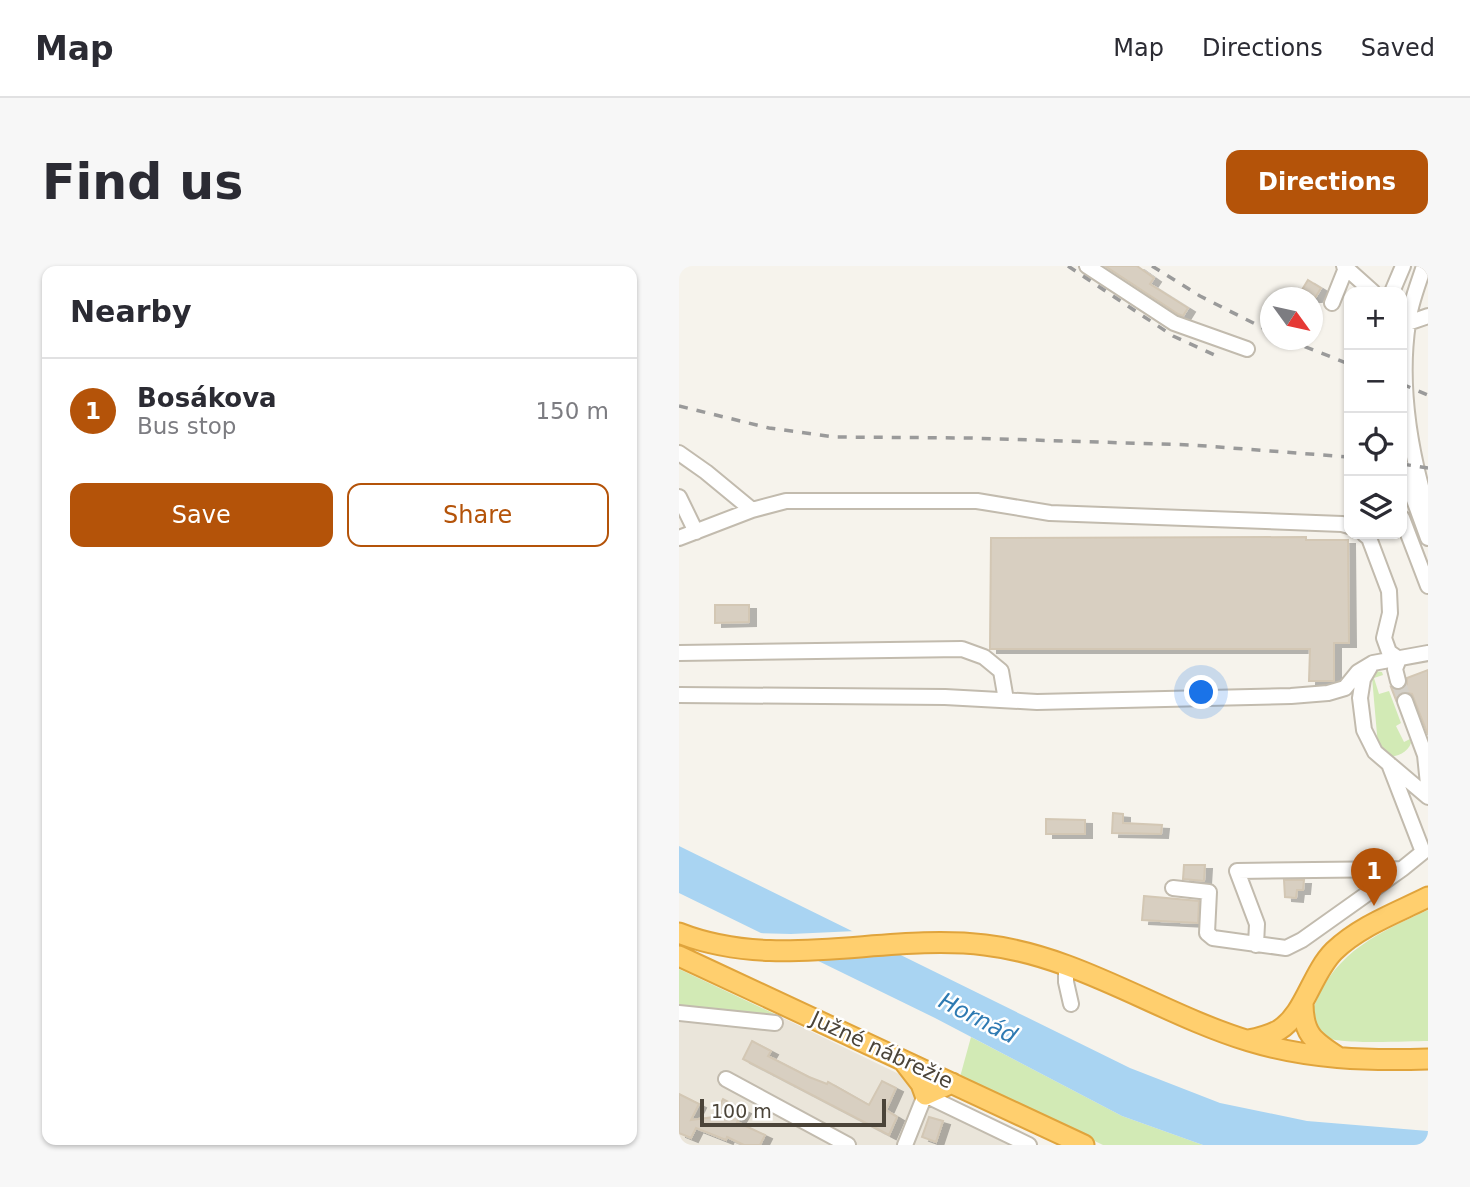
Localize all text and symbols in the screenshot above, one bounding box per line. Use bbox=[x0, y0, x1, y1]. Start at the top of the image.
text: Map bbox=[35, 29, 114, 68]
text: Map bbox=[1113, 34, 1164, 62]
text: Directions bbox=[1202, 34, 1323, 62]
text: Saved bbox=[1361, 34, 1435, 62]
button: Directions bbox=[1226, 150, 1428, 214]
text: Find us bbox=[42, 154, 243, 211]
north arrow bbox=[1260, 287, 1323, 350]
map controls bbox=[1344, 287, 1407, 539]
button: + bbox=[1344, 287, 1407, 350]
text: Nearby bbox=[70, 294, 192, 329]
button: − bbox=[1344, 350, 1407, 413]
text: Bosákova bbox=[137, 383, 277, 413]
text: 1 bbox=[85, 398, 101, 424]
text: 150 m bbox=[535, 398, 609, 424]
text: Bus stop bbox=[137, 413, 236, 439]
button: locate bbox=[1344, 413, 1407, 476]
button: layers bbox=[1344, 476, 1407, 539]
button: Save bbox=[70, 483, 333, 547]
button: Share bbox=[347, 483, 609, 547]
your location bbox=[1184, 675, 1218, 709]
pin: 1 bbox=[1351, 848, 1397, 906]
water label: Hornád bbox=[935, 987, 1022, 1049]
street label: Južné nábrežie bbox=[805, 1006, 957, 1093]
scale bar bbox=[700, 1096, 885, 1128]
text: 100 m bbox=[711, 1100, 772, 1122]

